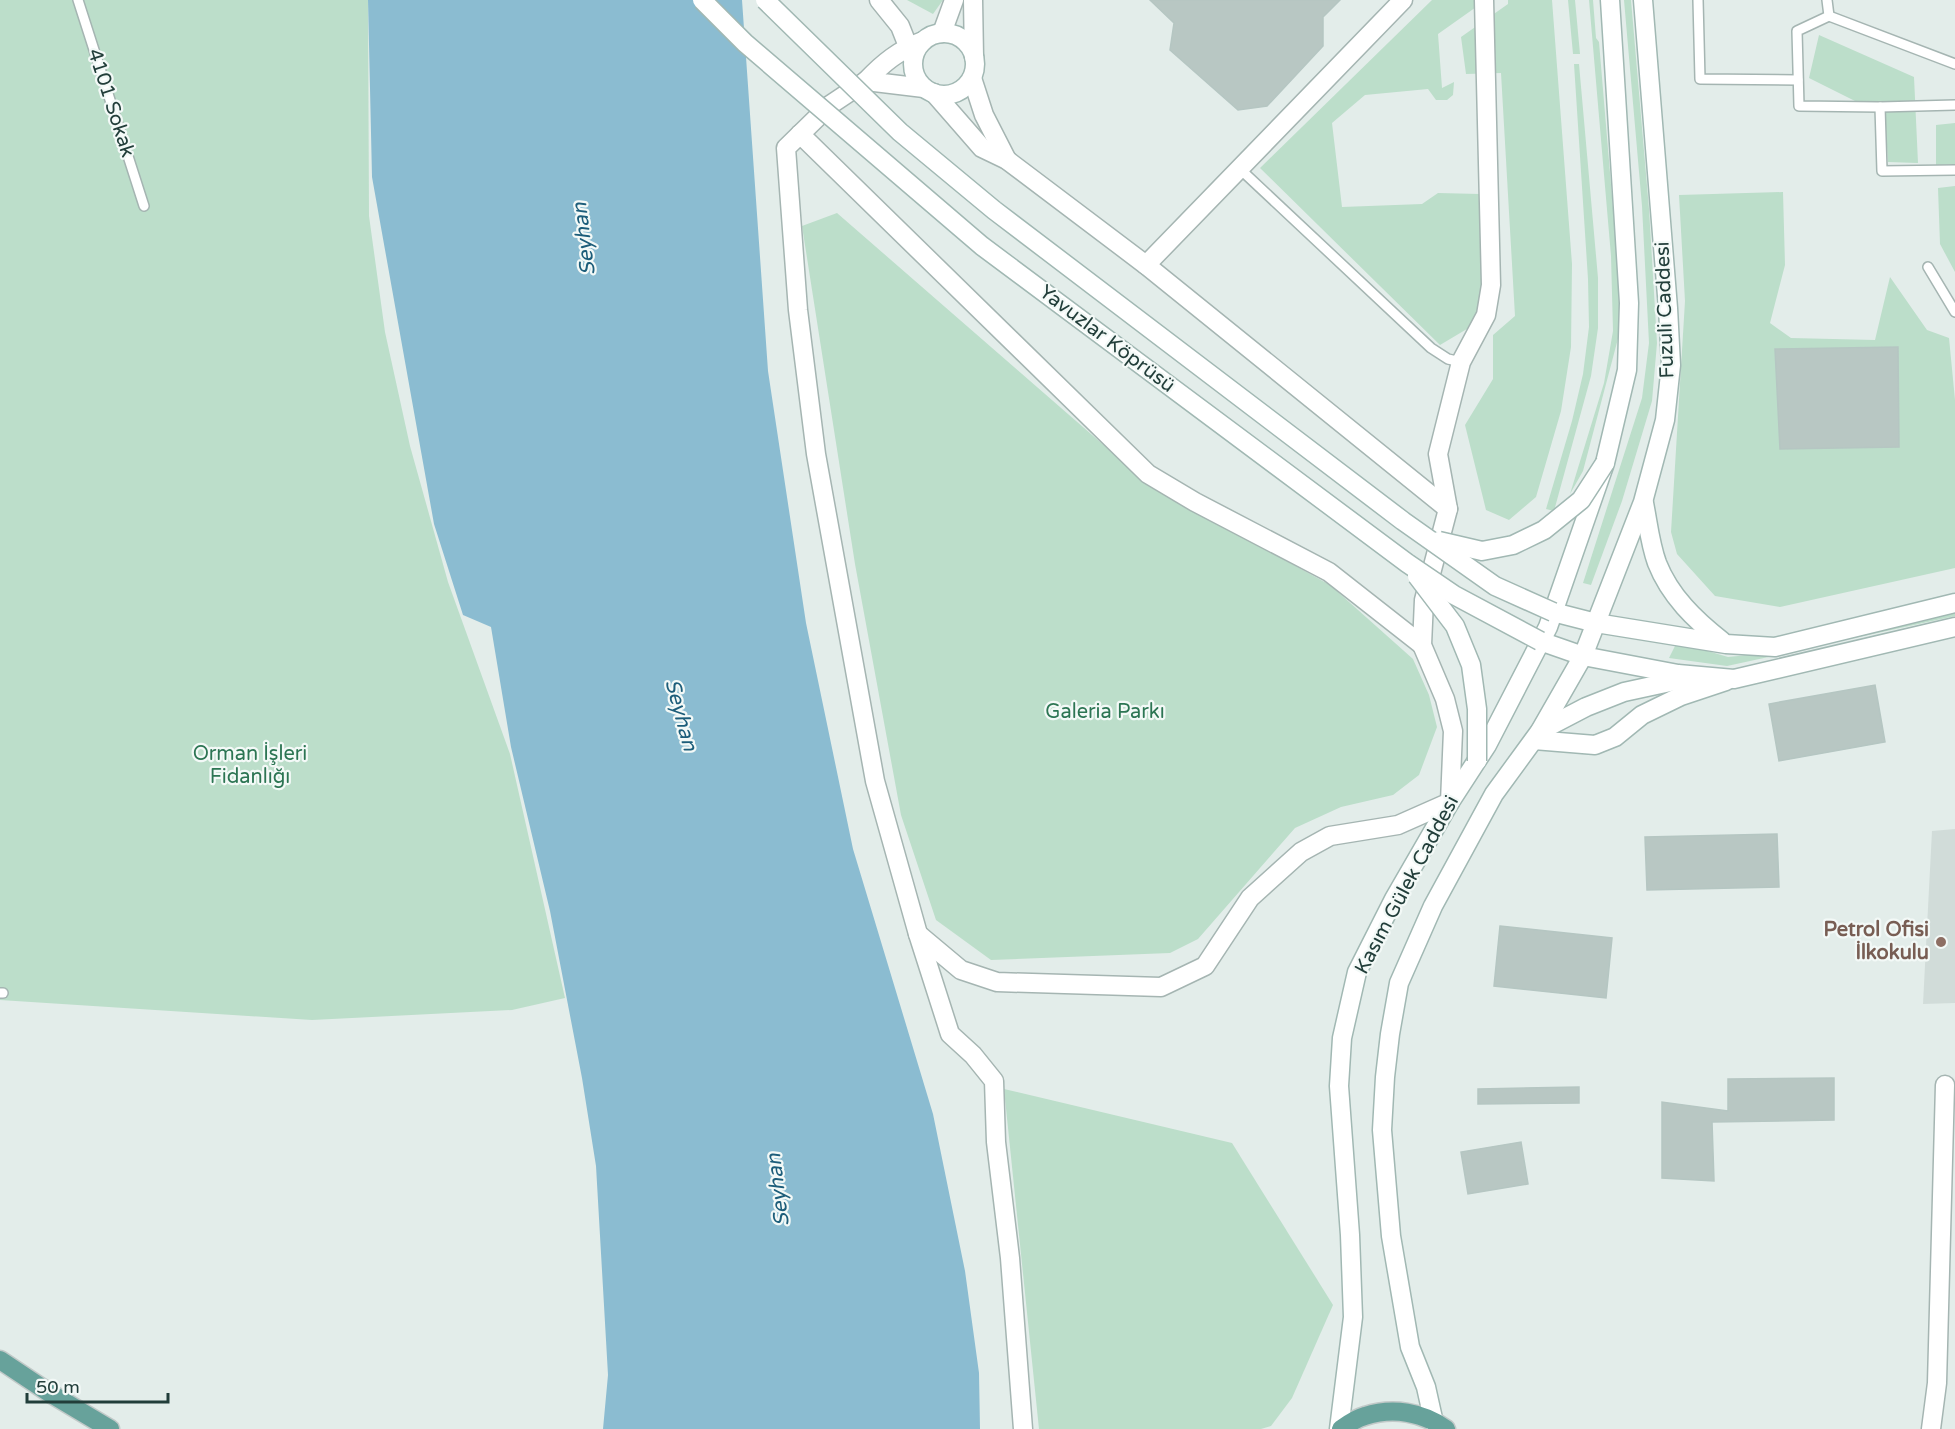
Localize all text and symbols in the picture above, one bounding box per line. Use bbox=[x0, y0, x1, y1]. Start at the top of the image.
street label: 4101 Sokak bbox=[82, 46, 140, 160]
water label: Seyhan bbox=[567, 200, 601, 277]
street label: Fuzuli Caddesi bbox=[1651, 241, 1679, 379]
street label: Yavuzlar Köprüsü bbox=[1034, 280, 1180, 398]
water label: Seyhan bbox=[659, 676, 703, 755]
park label: Galeria Parkı bbox=[1045, 700, 1165, 724]
park label: Orman İşleri Fidanlığı bbox=[193, 742, 307, 789]
street label: Kasım Gülek Caddesi bbox=[1350, 792, 1464, 978]
place label: Petrol Ofisi İlkokulu bbox=[1824, 918, 1929, 965]
marker: Petrol Ofisi İlkokulu bbox=[1934, 935, 1948, 949]
water label: Seyhan bbox=[761, 1151, 795, 1228]
scale bar bbox=[27, 1366, 168, 1404]
text: 50 m bbox=[36, 1376, 80, 1398]

